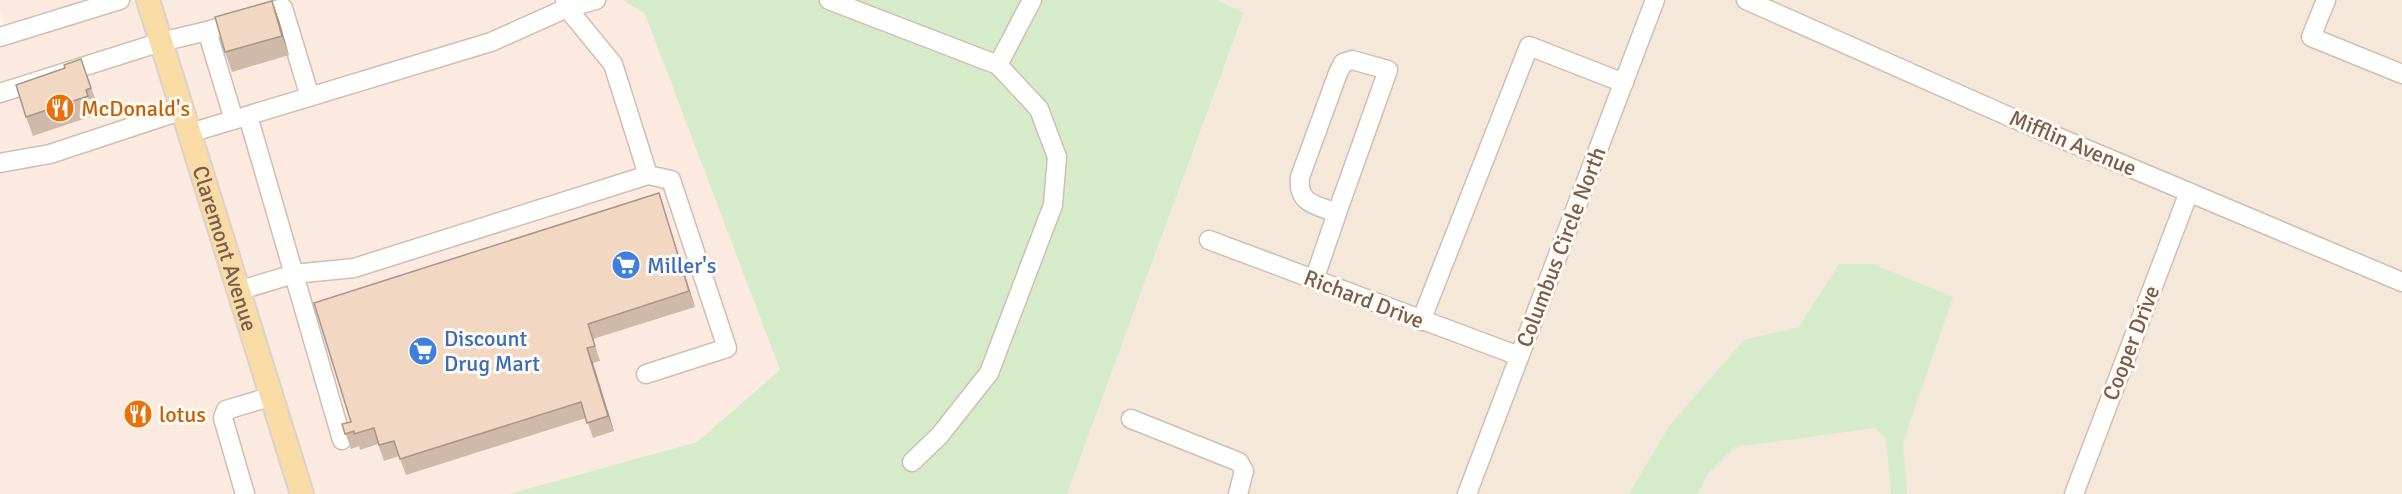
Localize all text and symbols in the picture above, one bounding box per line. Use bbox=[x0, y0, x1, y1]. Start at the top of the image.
restaurant icon: McDonald's bbox=[44, 92, 76, 124]
place label: McDonald's bbox=[81, 95, 190, 122]
street label: Mifflin Avenue bbox=[2005, 104, 2141, 182]
street label: Columbus Circle North bbox=[1510, 143, 1612, 351]
street label: Claremont Avenue bbox=[187, 162, 264, 334]
supermarket icon: Miller's bbox=[610, 249, 642, 281]
place label: Miller's bbox=[647, 252, 716, 279]
street label: Richard Drive bbox=[1300, 264, 1428, 334]
street label: Cooper Drive bbox=[2097, 282, 2165, 404]
place label: Discount Drug Mart bbox=[444, 325, 540, 377]
supermarket icon: Discount Drug Mart bbox=[407, 335, 439, 367]
restaurant icon: lotus bbox=[122, 398, 154, 430]
place label: lotus bbox=[159, 401, 206, 428]

